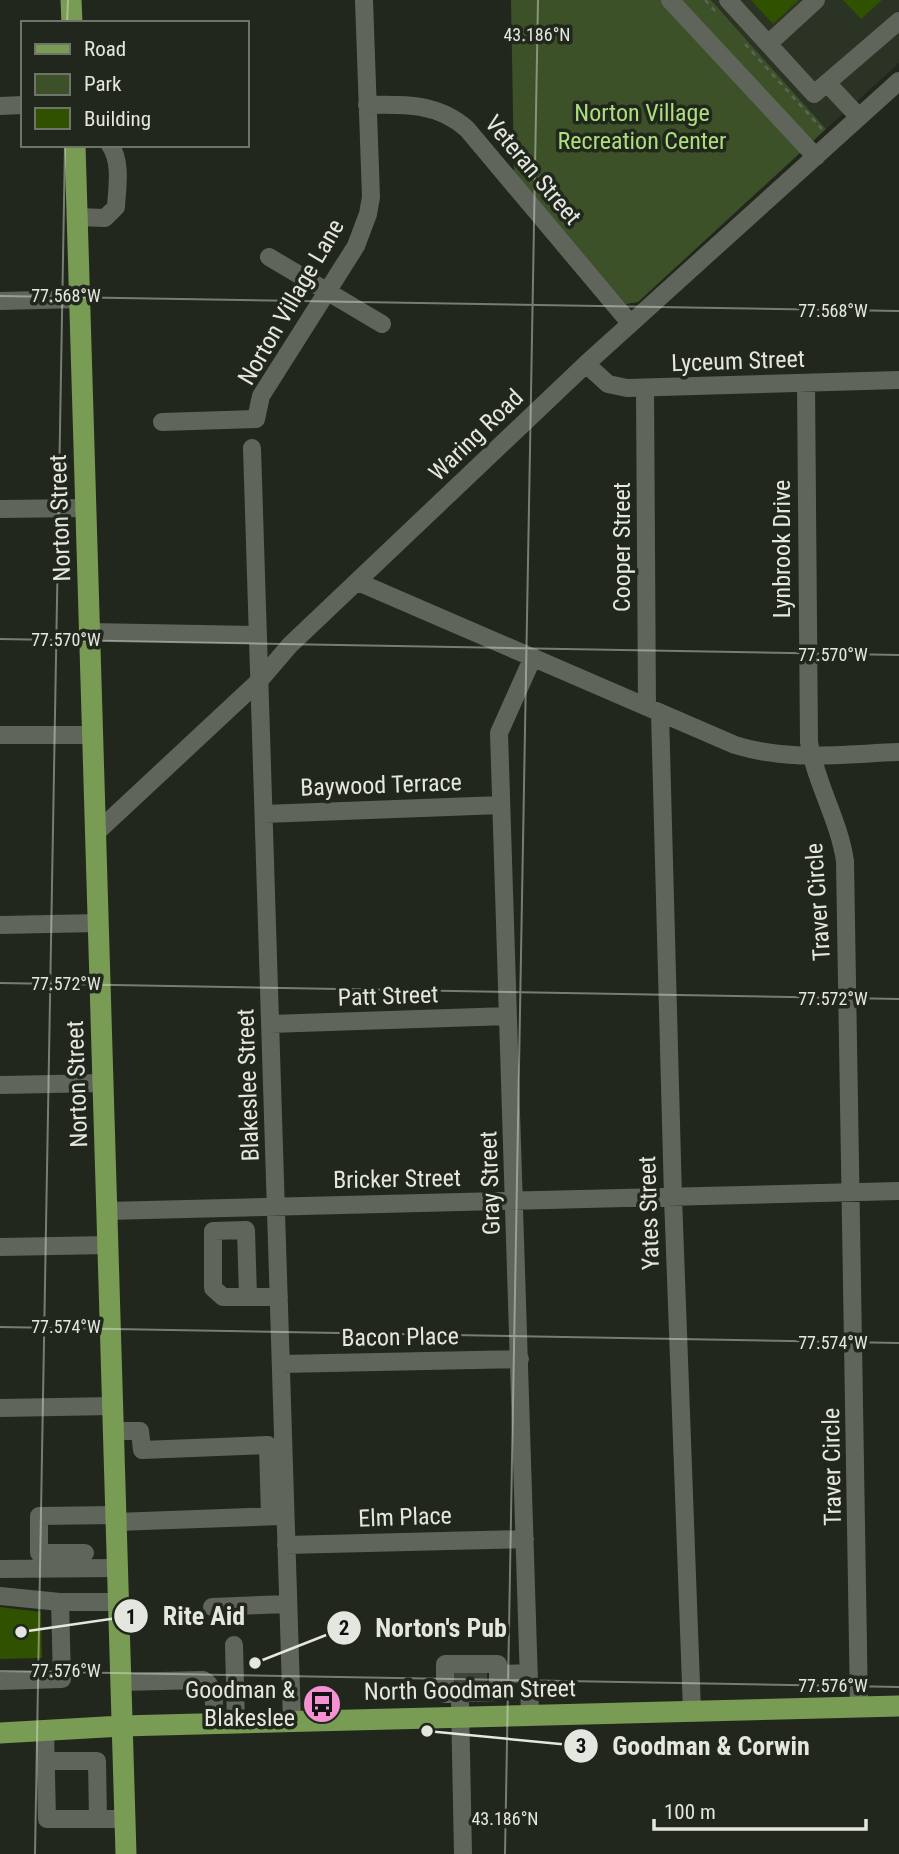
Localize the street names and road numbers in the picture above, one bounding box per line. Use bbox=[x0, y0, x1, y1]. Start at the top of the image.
street label: Veteran Street bbox=[479, 110, 587, 230]
street label: Norton Village Lane bbox=[232, 214, 350, 390]
street label: Lyceum Street bbox=[671, 345, 805, 377]
street label: Waring Road bbox=[423, 383, 529, 487]
street label: Norton Street bbox=[44, 454, 76, 582]
street label: Lynbrook Drive bbox=[768, 480, 796, 618]
street label: Cooper Street bbox=[608, 482, 636, 612]
street label: Baywood Terrace bbox=[300, 768, 462, 802]
street label: Traver Circle bbox=[800, 842, 836, 962]
street label: Patt Street bbox=[337, 980, 439, 1012]
street label: Blakeslee Street bbox=[231, 1008, 265, 1162]
street label: Norton Street bbox=[61, 1020, 93, 1148]
street label: Gray Street bbox=[474, 1130, 506, 1236]
street label: Yates Street bbox=[633, 1155, 665, 1271]
street label: Bricker Street bbox=[333, 1164, 461, 1194]
street label: Bacon Place bbox=[341, 1322, 459, 1352]
street label: Traver Circle bbox=[817, 1408, 847, 1526]
street label: Elm Place bbox=[358, 1501, 452, 1533]
street label: North Goodman Street bbox=[364, 1674, 576, 1706]

